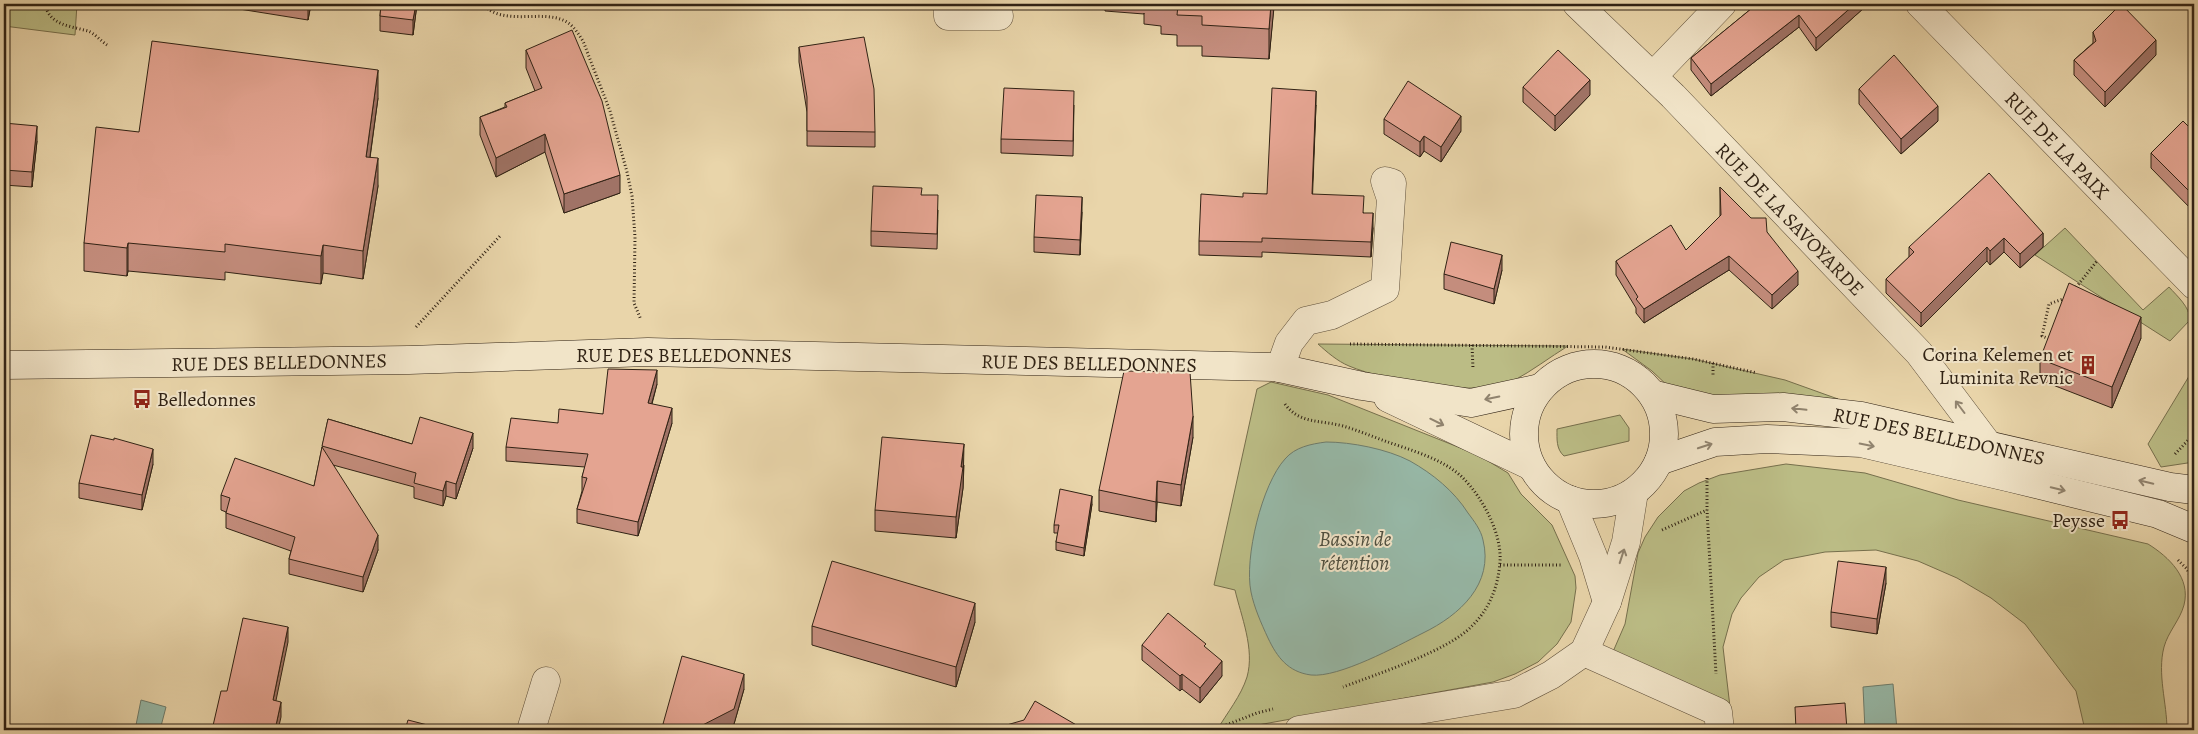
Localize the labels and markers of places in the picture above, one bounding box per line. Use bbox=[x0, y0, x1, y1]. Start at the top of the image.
place label: Corina Kelemen et Luminita Revnic bbox=[1923, 341, 2073, 391]
building icon: Corina Kelemen et Luminita Revnic bbox=[2077, 354, 2099, 376]
place label: Belledonnes bbox=[157, 386, 256, 413]
bus stop icon: Belledonnes bbox=[131, 388, 153, 410]
place label: Peysse bbox=[2052, 507, 2105, 534]
bus stop icon: Peysse bbox=[2109, 509, 2131, 531]

